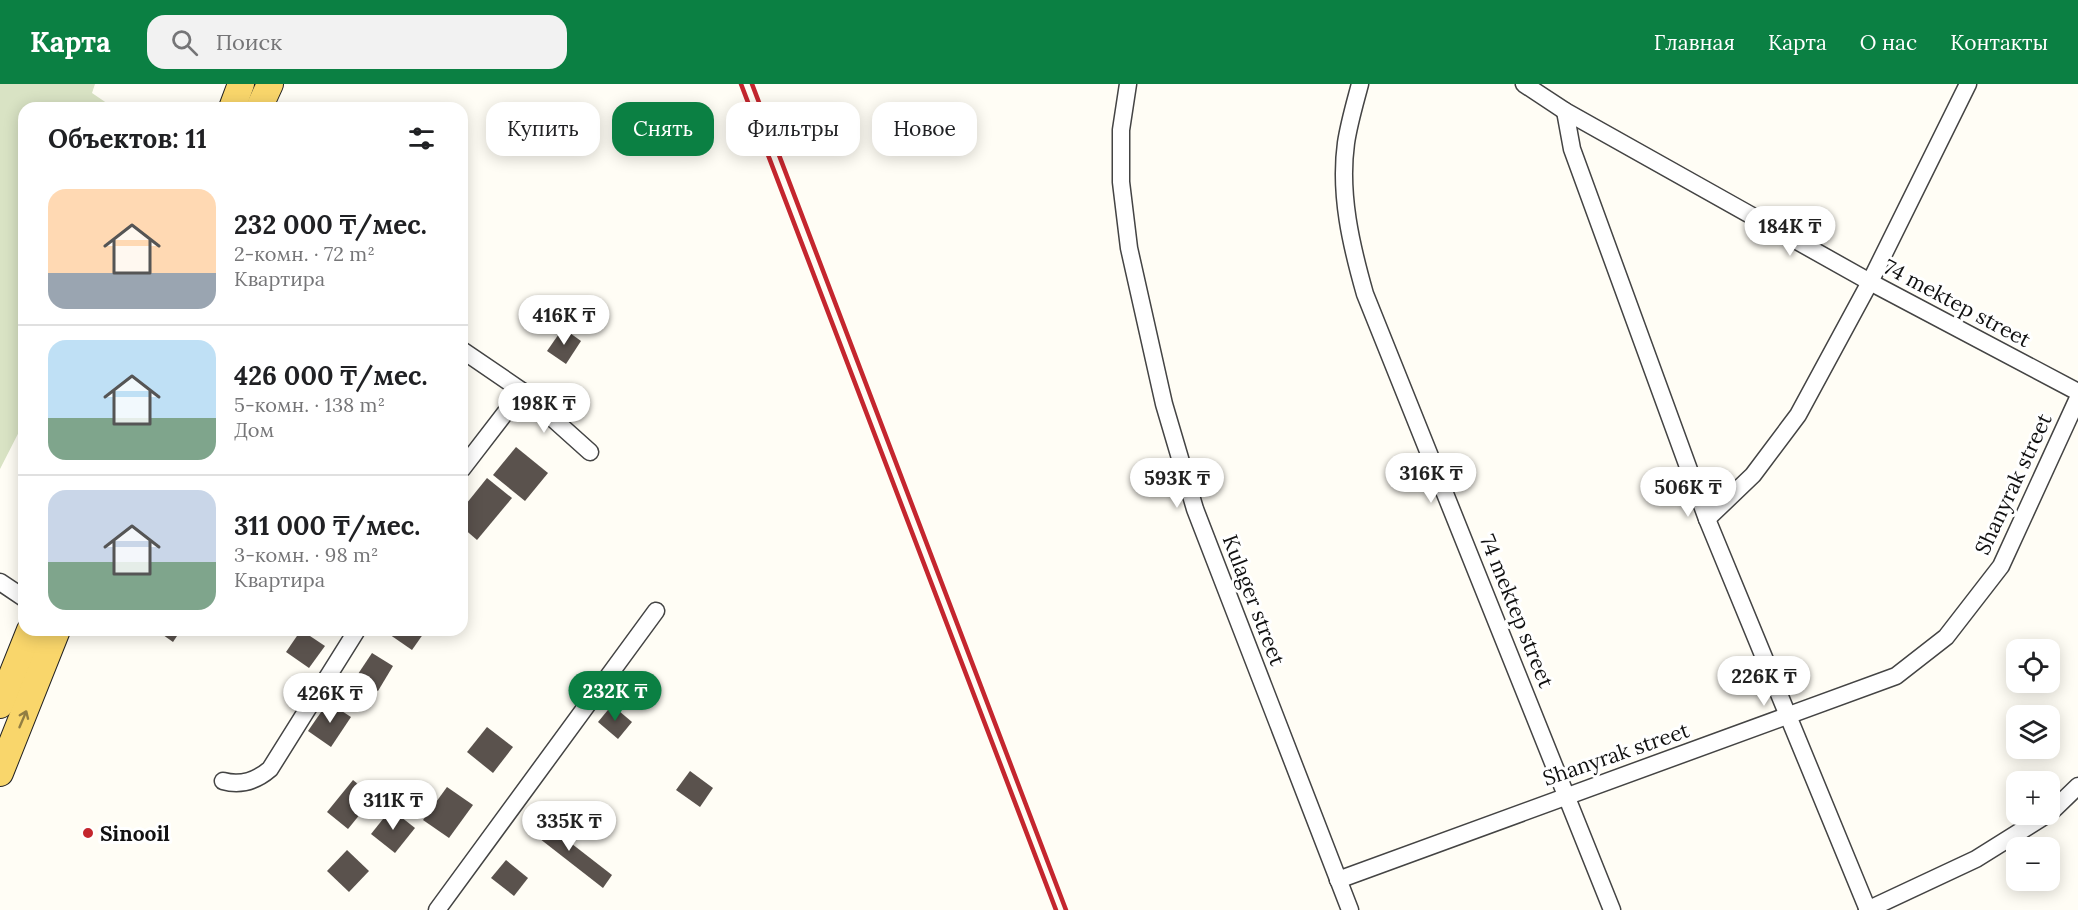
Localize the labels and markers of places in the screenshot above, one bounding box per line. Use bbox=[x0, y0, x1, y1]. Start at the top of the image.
pin: 184K ₸ bbox=[1741, 206, 1839, 257]
pin: 416K ₸ bbox=[515, 295, 613, 346]
pin: 198K ₸ bbox=[495, 383, 593, 434]
pin: 316K ₸ bbox=[1382, 453, 1480, 504]
pin: 593K ₸ bbox=[1128, 458, 1226, 509]
pin: 506K ₸ bbox=[1639, 467, 1737, 518]
pin: 226K ₸ bbox=[1715, 656, 1813, 707]
pin: 232K ₸ bbox=[566, 671, 664, 722]
pin: 426K ₸ bbox=[281, 673, 379, 724]
pin: 311K ₸ bbox=[344, 780, 442, 831]
pin: 335K ₸ bbox=[520, 801, 618, 852]
place label: Sinooil bbox=[100, 820, 170, 847]
marker: Sinooil bbox=[81, 826, 95, 840]

